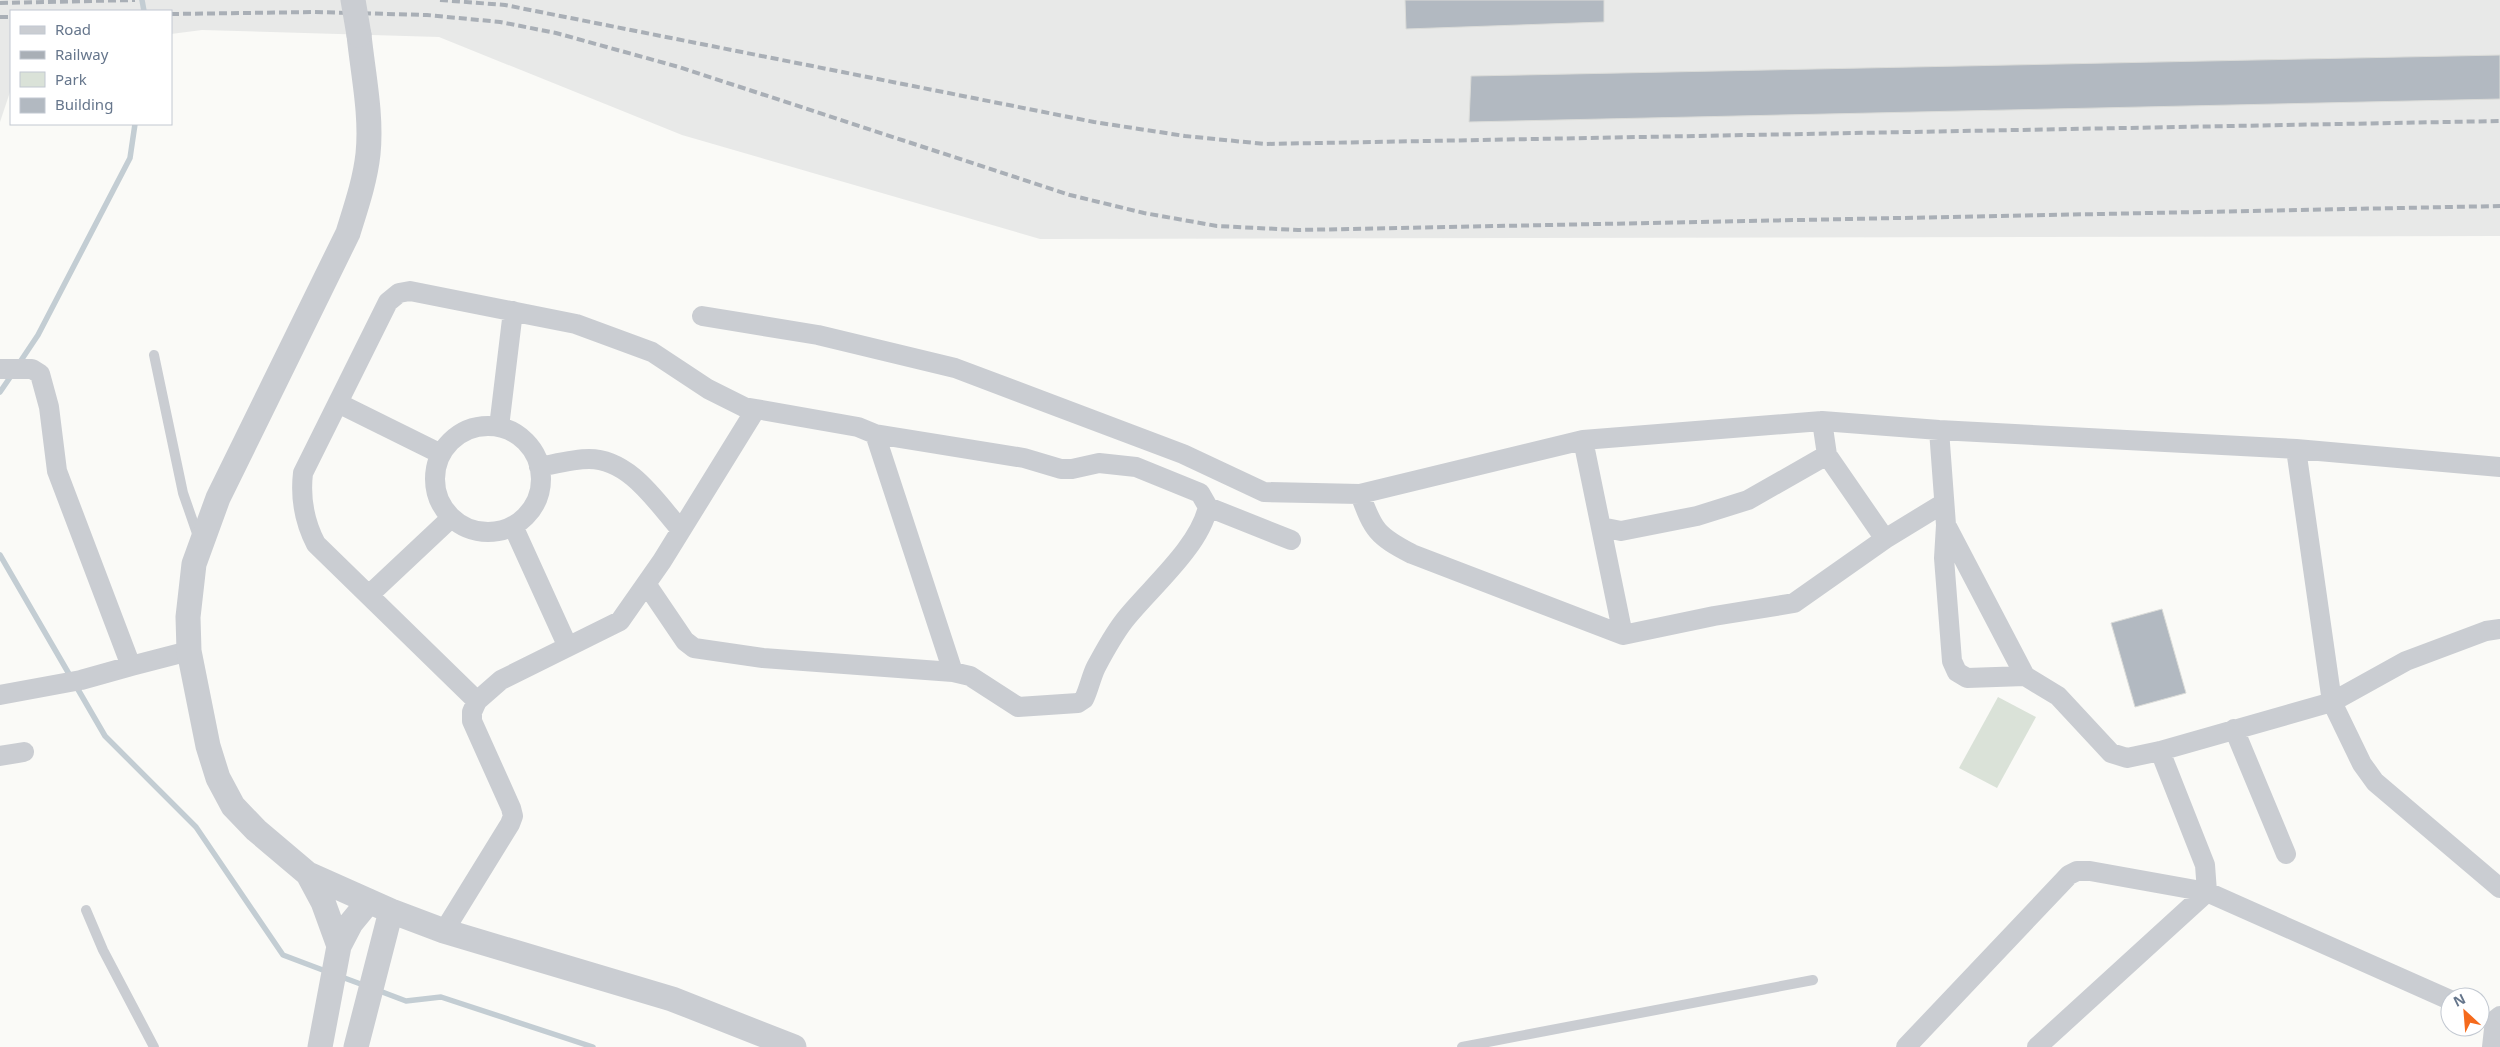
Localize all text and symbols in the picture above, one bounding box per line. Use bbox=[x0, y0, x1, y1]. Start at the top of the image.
legend bbox=[10, 10, 172, 125]
text: Road bbox=[55, 19, 91, 39]
text: Railway bbox=[55, 44, 109, 64]
text: Park bbox=[55, 69, 87, 89]
text: Building bbox=[55, 94, 113, 114]
north arrow bbox=[2440, 987, 2490, 1037]
text: N bbox=[2450, 989, 2468, 1011]

